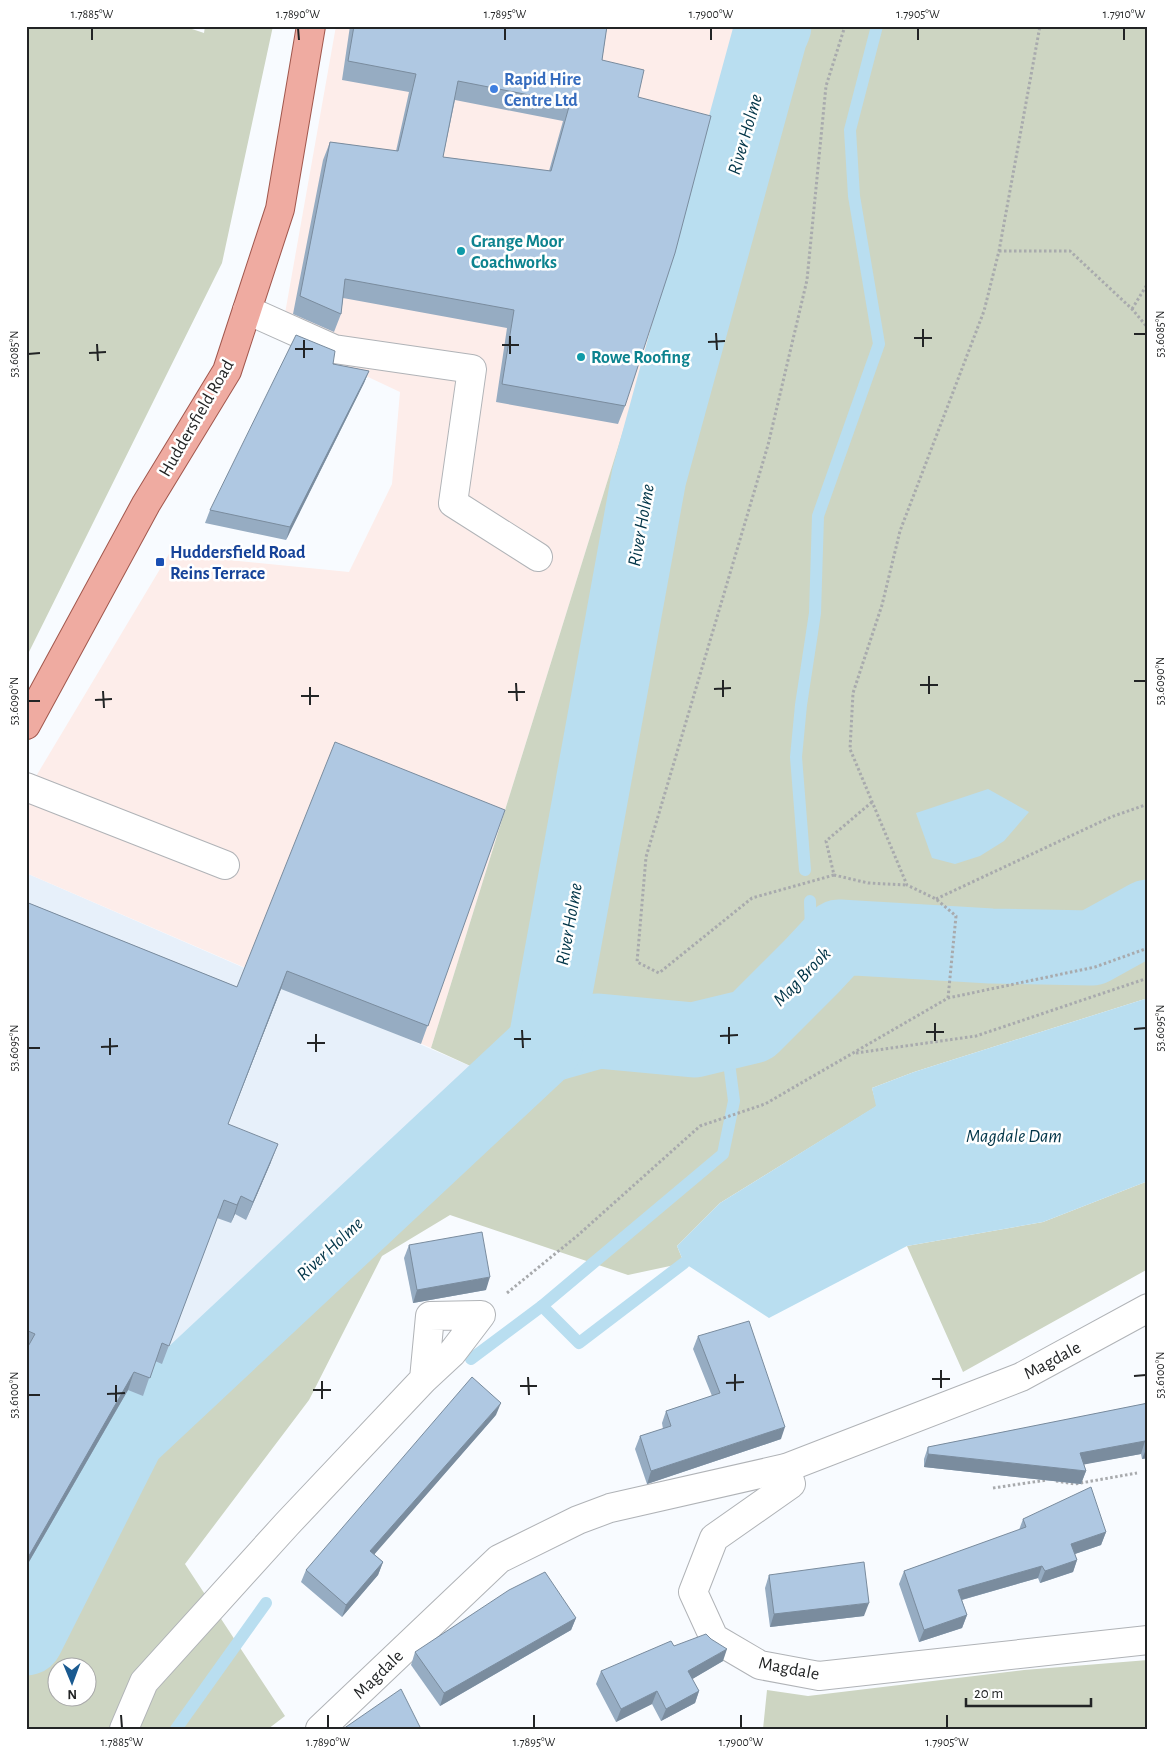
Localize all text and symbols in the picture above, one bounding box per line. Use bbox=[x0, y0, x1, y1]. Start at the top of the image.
text: 1.7885°W bbox=[71, 8, 114, 20]
text: 1.7890°W bbox=[276, 8, 320, 20]
text: 1.7895°W bbox=[484, 8, 527, 20]
text: 1.7900°W bbox=[689, 8, 734, 20]
text: 1.7905°W bbox=[896, 8, 940, 20]
text: 1.7910°W bbox=[1103, 8, 1145, 20]
place label: Rapid Hire Centre Ltd bbox=[504, 71, 581, 110]
marker: Rapid Hire Centre Ltd bbox=[488, 83, 500, 95]
water label: River Holme bbox=[725, 92, 766, 177]
place label: Grange Moor Coachworks bbox=[471, 233, 564, 272]
marker: Grange Moor Coachworks bbox=[455, 245, 467, 257]
text: 53.6085°N bbox=[1154, 310, 1166, 358]
text: 53.6085°N bbox=[8, 330, 20, 378]
place label: Rowe Roofing bbox=[591, 349, 691, 367]
marker: Rowe Roofing bbox=[575, 351, 587, 363]
street label: Huddersfield Road bbox=[156, 357, 238, 480]
water label: River Holme bbox=[625, 483, 658, 568]
place label: Huddersfield Road Reins Terrace bbox=[170, 544, 306, 583]
marker: Huddersfield Road Reins Terrace bbox=[154, 556, 166, 568]
text: 53.6090°N bbox=[1154, 657, 1166, 705]
text: 53.6090°N bbox=[8, 677, 20, 725]
water label: River Holme bbox=[553, 882, 586, 967]
water label: Mag Brook bbox=[770, 944, 835, 1010]
text: 53.6095°N bbox=[1154, 1004, 1166, 1052]
text: 53.6095°N bbox=[8, 1024, 20, 1072]
water label: Magdale Dam bbox=[966, 1127, 1062, 1146]
water label: River Holme bbox=[293, 1214, 367, 1284]
street label: Magdale bbox=[1021, 1339, 1084, 1383]
text: 53.6100°N bbox=[1154, 1352, 1166, 1398]
text: 53.6100°N bbox=[8, 1372, 20, 1418]
street label: Magdale bbox=[350, 1647, 407, 1703]
street label: Magdale bbox=[757, 1654, 821, 1684]
north arrow bbox=[48, 1658, 98, 1708]
scale bar bbox=[966, 1675, 1092, 1707]
text: 20 m bbox=[974, 1686, 1003, 1701]
text: N bbox=[67, 1687, 77, 1701]
text: 1.7885°W bbox=[101, 1736, 144, 1748]
text: 1.7890°W bbox=[306, 1736, 350, 1748]
text: 1.7895°W bbox=[513, 1736, 556, 1748]
text: 1.7900°W bbox=[719, 1736, 764, 1748]
text: 1.7905°W bbox=[925, 1736, 969, 1748]

